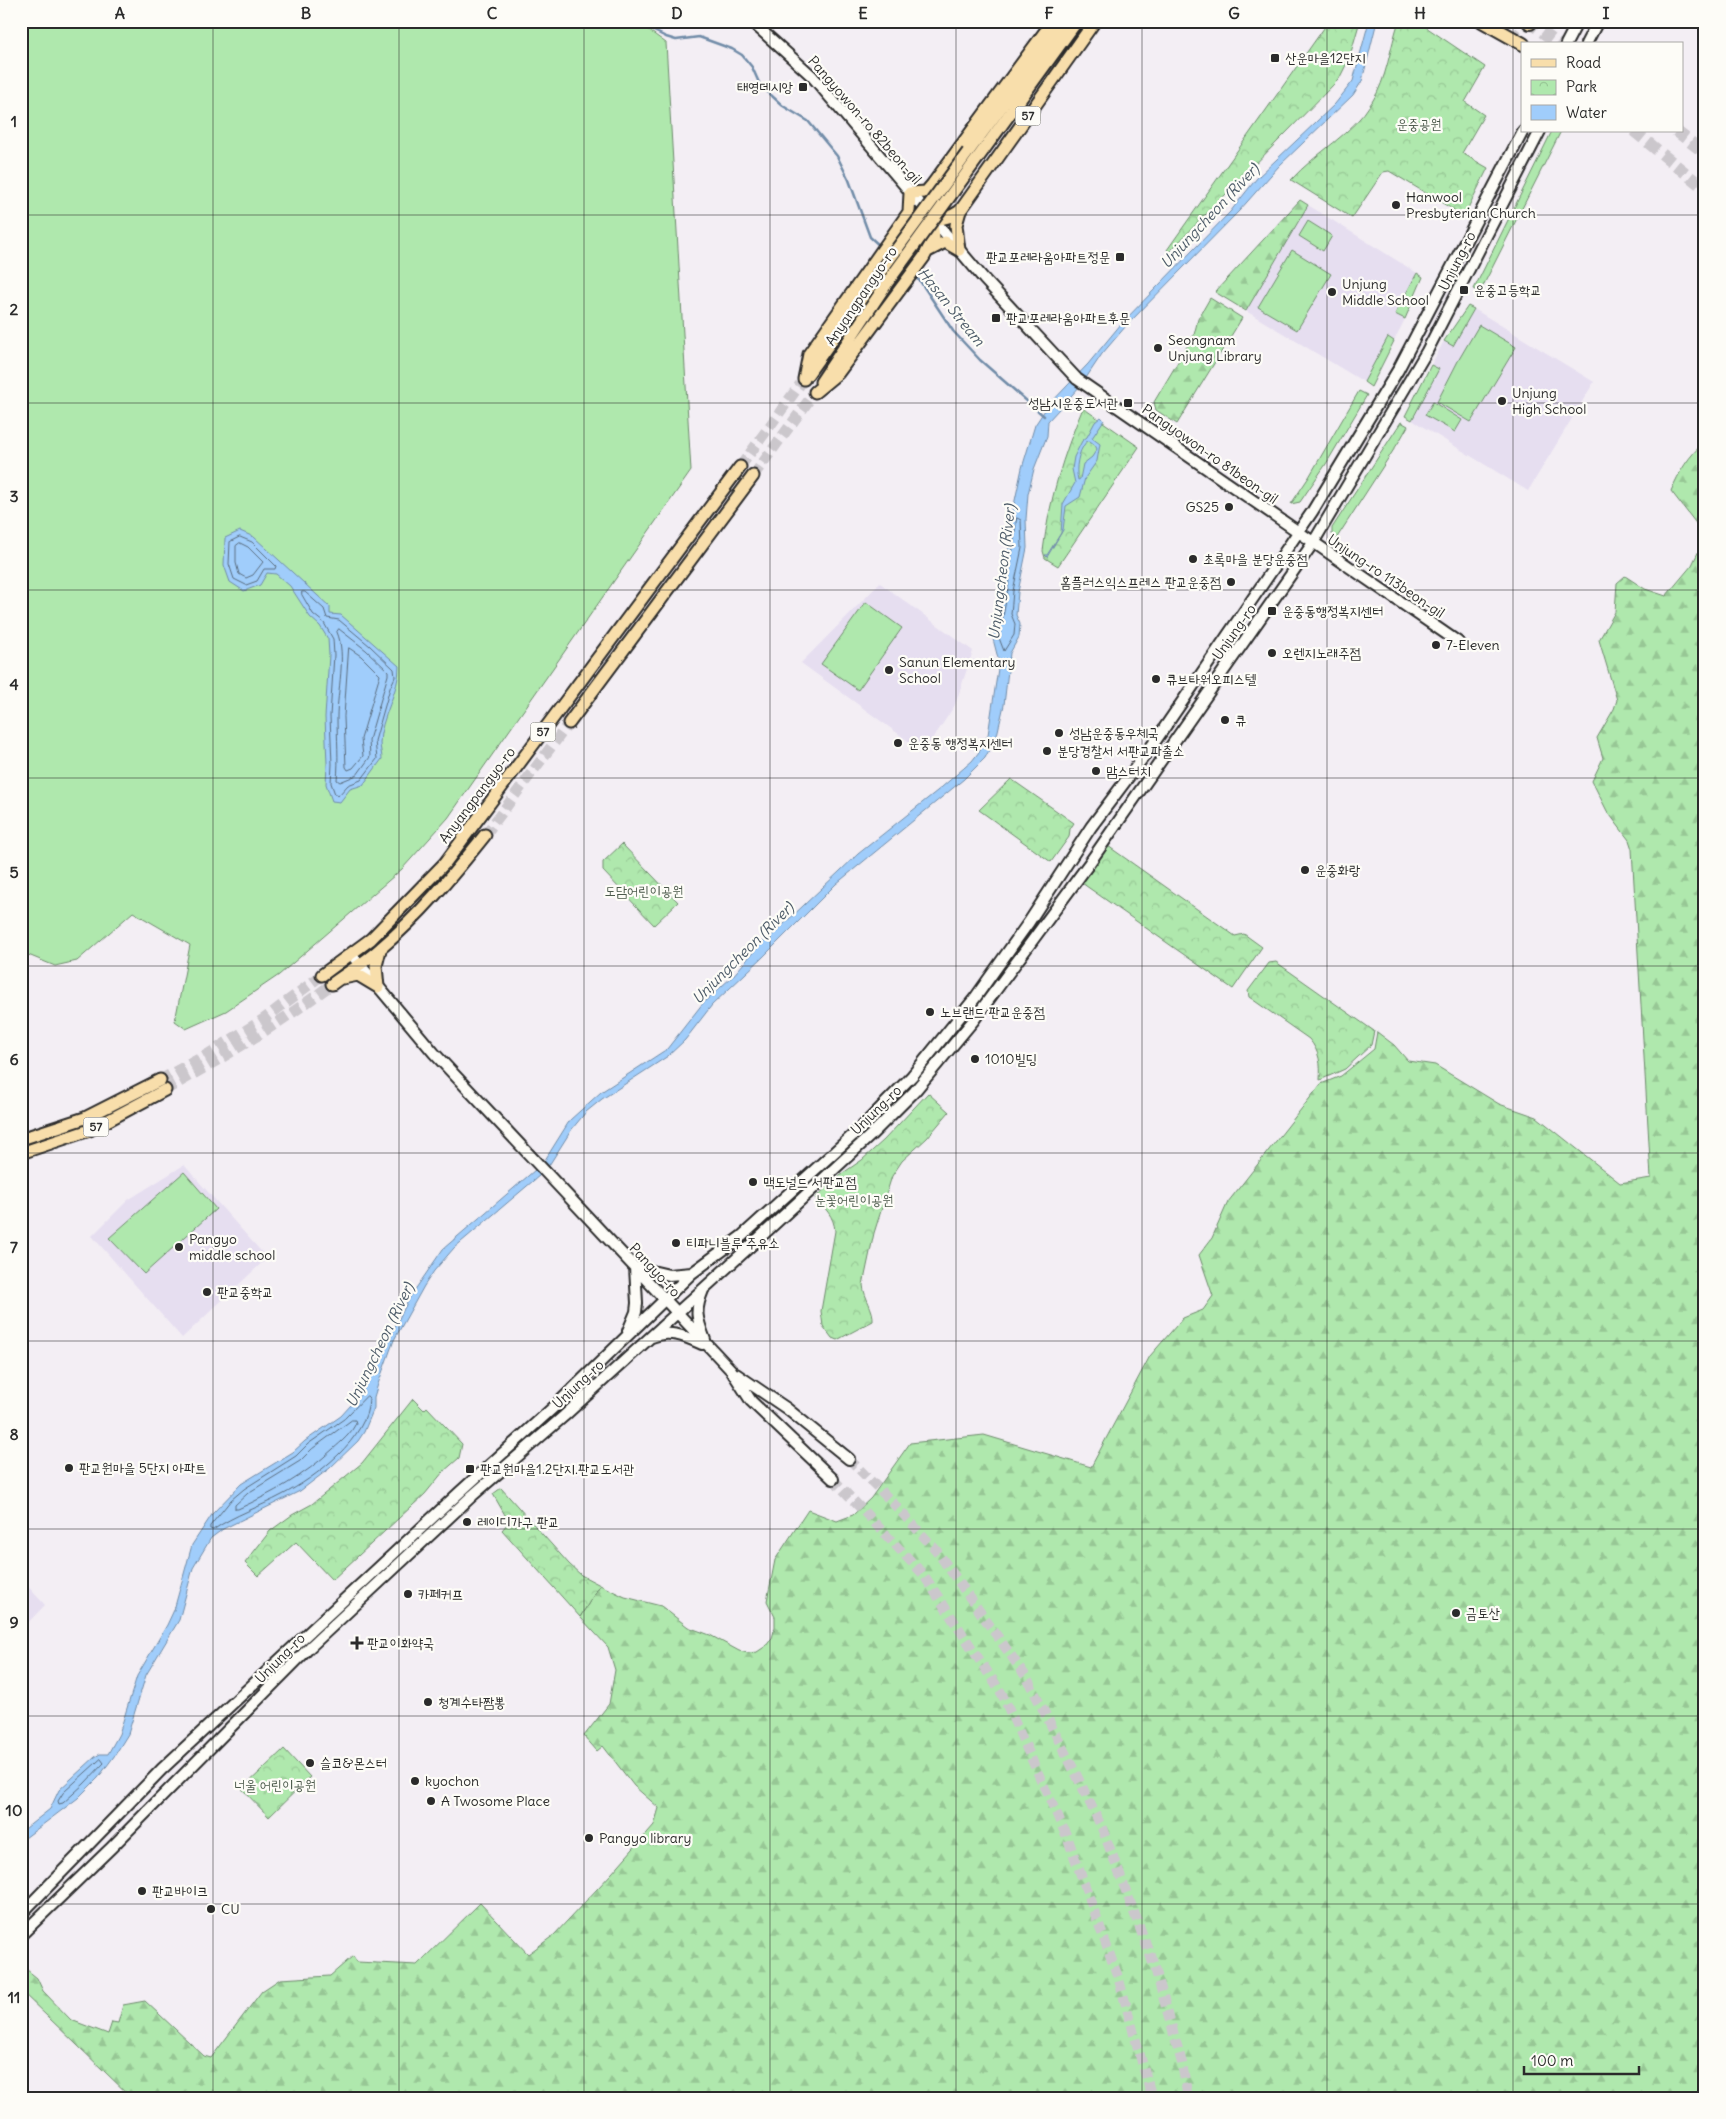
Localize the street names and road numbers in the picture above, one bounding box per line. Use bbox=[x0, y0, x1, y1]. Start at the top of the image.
street label: Pangyowon-ro 82beon-gil bbox=[804, 52, 926, 188]
road number: 57 bbox=[1016, 106, 1040, 125]
street label: Unjung-ro bbox=[1434, 228, 1480, 294]
street label: Anyangpangyo-ro bbox=[821, 243, 901, 349]
street label: Pangyowon-ro 81beon-gil bbox=[1138, 400, 1282, 508]
street label: Unjung-ro 113beon-gil bbox=[1324, 530, 1448, 622]
street label: Unjung-ro bbox=[1208, 601, 1260, 663]
road number: 57 bbox=[530, 722, 556, 742]
street label: Anyangpangyo-ro bbox=[435, 743, 519, 847]
street label: Unjung-ro bbox=[847, 1081, 905, 1139]
road number: 57 bbox=[84, 1118, 108, 1136]
street label: Pangyo-ro bbox=[626, 1239, 685, 1301]
street label: Unjung-ro bbox=[548, 1356, 608, 1412]
street label: Unjung-ro bbox=[251, 1629, 309, 1687]

